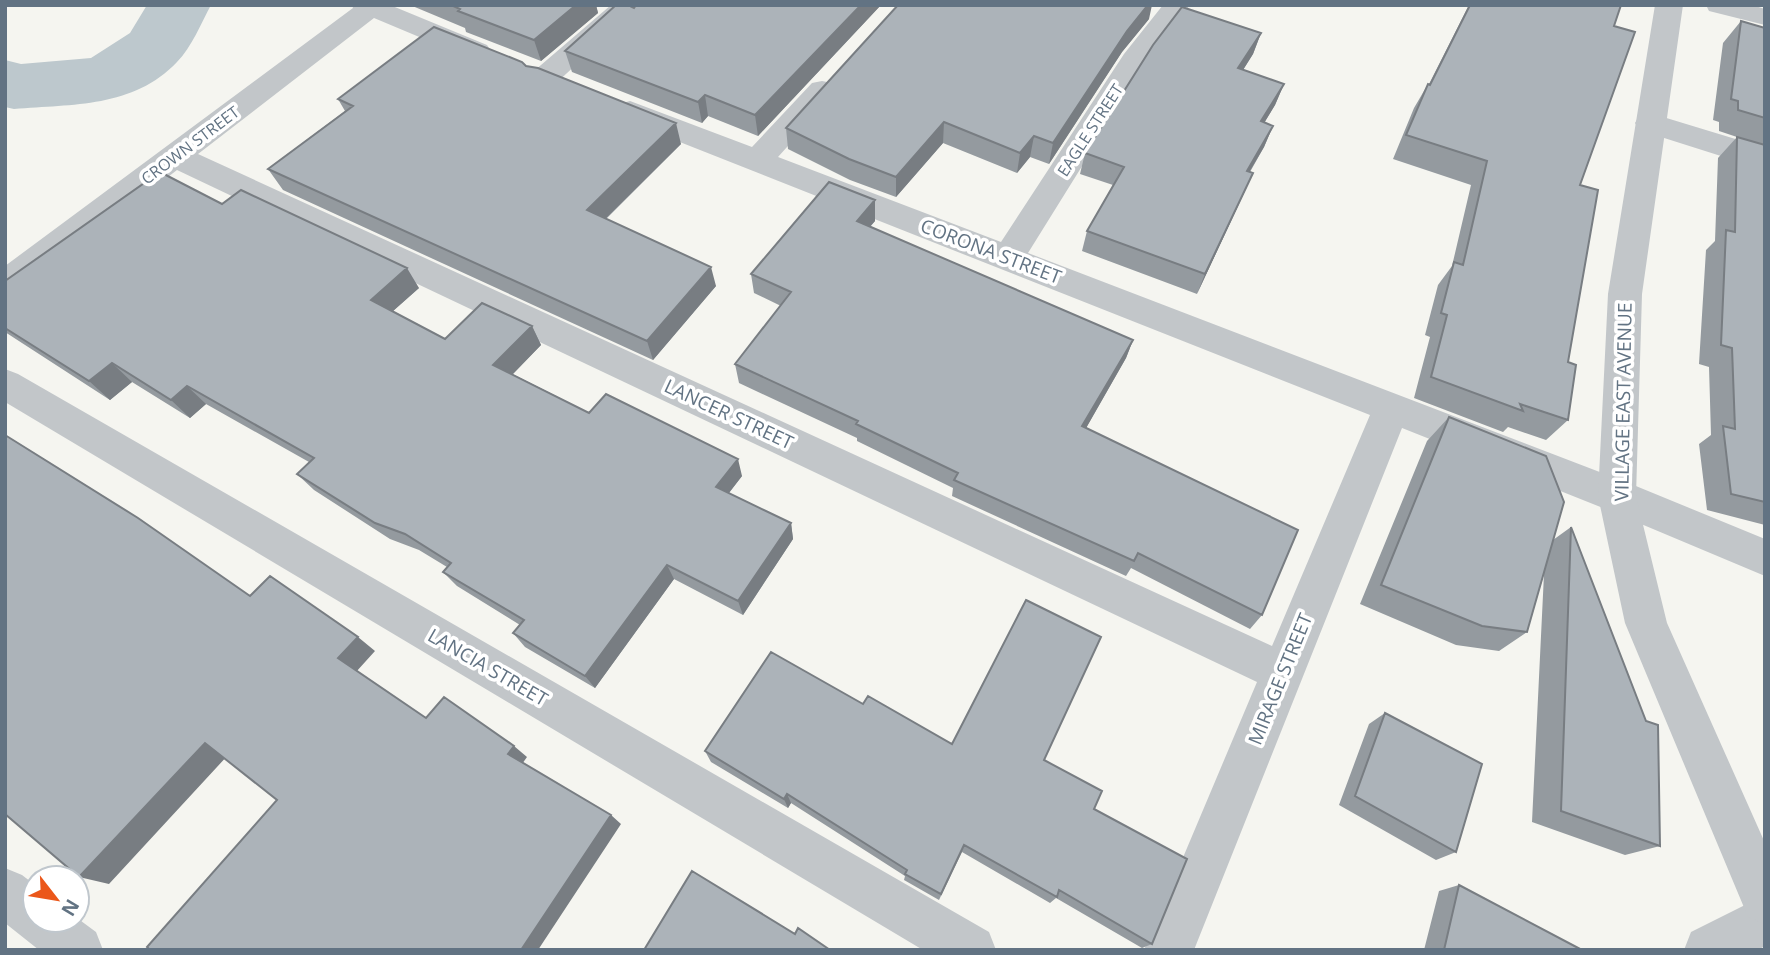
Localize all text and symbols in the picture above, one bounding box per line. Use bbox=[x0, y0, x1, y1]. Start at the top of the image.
street label: EAGLE STREET bbox=[1052, 79, 1128, 180]
street label: CROWN STREET bbox=[136, 101, 244, 189]
street label: CORONA STREET bbox=[917, 212, 1066, 290]
street label: VILLAGE EAST AVENUE bbox=[1608, 302, 1638, 502]
street label: LANCER STREET bbox=[660, 373, 798, 456]
street label: MIRAGE STREET bbox=[1242, 609, 1318, 749]
street label: LANCIA STREET bbox=[423, 622, 553, 712]
north arrow bbox=[21, 864, 91, 934]
text: N bbox=[55, 894, 86, 921]

